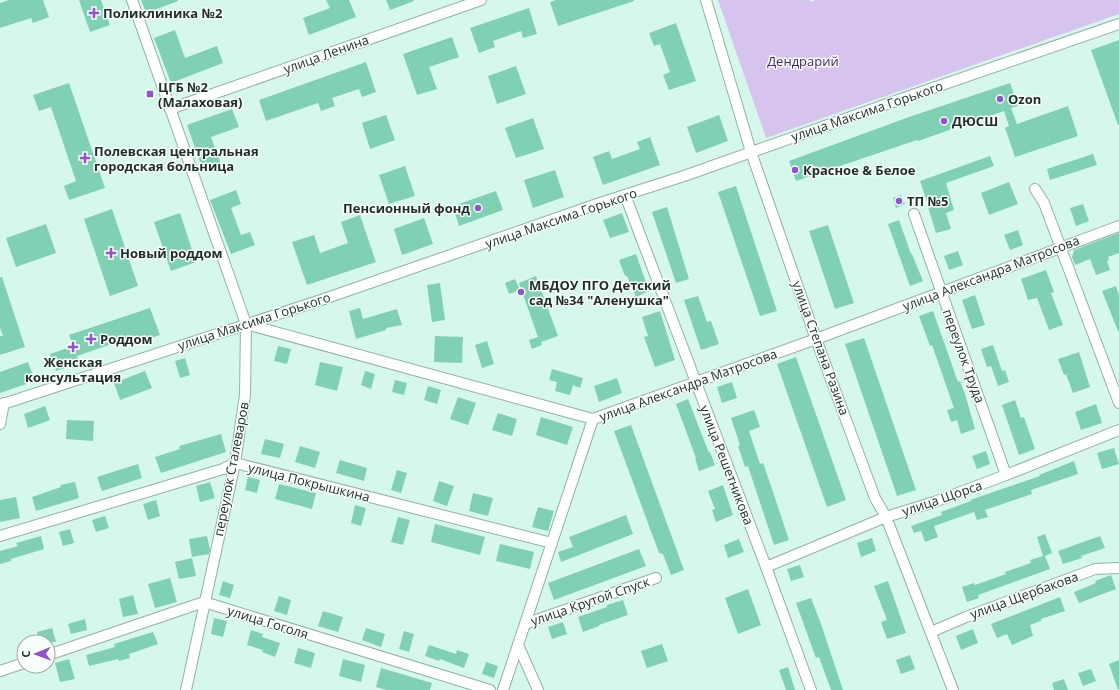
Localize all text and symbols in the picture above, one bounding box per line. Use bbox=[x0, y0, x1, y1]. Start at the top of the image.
place label: Поликлиника №2 bbox=[103, 4, 223, 22]
marker: Поликлиника №2 bbox=[88, 7, 100, 19]
street label: улица Ленина bbox=[281, 30, 371, 78]
park label: Дендрарий bbox=[767, 52, 839, 70]
street label: улица Максима Горького bbox=[789, 76, 945, 145]
place label: ЦГБ №2 (Малаховая) bbox=[158, 78, 242, 111]
marker: ЦГБ №2 (Малаховая) bbox=[145, 89, 155, 99]
place label: Ozon bbox=[1008, 90, 1041, 108]
marker: Ozon bbox=[995, 94, 1005, 104]
place label: ДЮСШ bbox=[952, 112, 998, 130]
marker: ДЮСШ bbox=[939, 116, 949, 126]
place label: Полевская центральная городская больница bbox=[94, 142, 259, 175]
marker: Полевская центральная городская больница bbox=[79, 152, 91, 164]
place label: Красное & Белое bbox=[803, 161, 916, 179]
marker: Красное & Белое bbox=[790, 165, 800, 175]
street label: улица Максима Горького bbox=[483, 183, 639, 252]
place label: ТП №5 bbox=[907, 192, 948, 210]
marker: ТП №5 bbox=[894, 196, 904, 206]
place label: Пенсионный фонд bbox=[343, 199, 470, 217]
marker: Пенсионный фонд bbox=[473, 203, 483, 213]
street label: улица Александра Матросова bbox=[900, 231, 1082, 315]
place label: Новый роддом bbox=[120, 244, 223, 262]
marker: Новый роддом bbox=[105, 247, 117, 259]
place label: МБДОУ ПГО Детский сад №34 "Аленушка" bbox=[529, 276, 671, 309]
street label: улица Степана Разина bbox=[788, 278, 854, 418]
marker: МБДОУ ПГО Детский сад №34 "Аленушка" bbox=[516, 287, 526, 297]
street label: улица Максима Горького bbox=[175, 288, 333, 354]
street label: переулок Труда bbox=[939, 306, 989, 406]
place label: Роддом bbox=[100, 330, 153, 348]
marker: Роддом bbox=[85, 333, 97, 345]
marker: Женская консультация bbox=[67, 341, 79, 353]
street label: улица Александра Матросова bbox=[597, 344, 779, 426]
place label: Женская консультация bbox=[25, 353, 121, 386]
street label: переулок Сталеваров bbox=[209, 400, 253, 538]
street label: улица Решетникова bbox=[696, 403, 758, 527]
street label: улица Покрышкина bbox=[246, 458, 372, 506]
street label: улица Щорса bbox=[900, 476, 984, 520]
street label: улица Щербакова bbox=[967, 567, 1081, 623]
street label: улица Крутой Спуск bbox=[528, 572, 652, 630]
street label: улица Гоголя bbox=[225, 601, 311, 643]
north arrow bbox=[16, 634, 56, 674]
text: С bbox=[18, 651, 33, 658]

